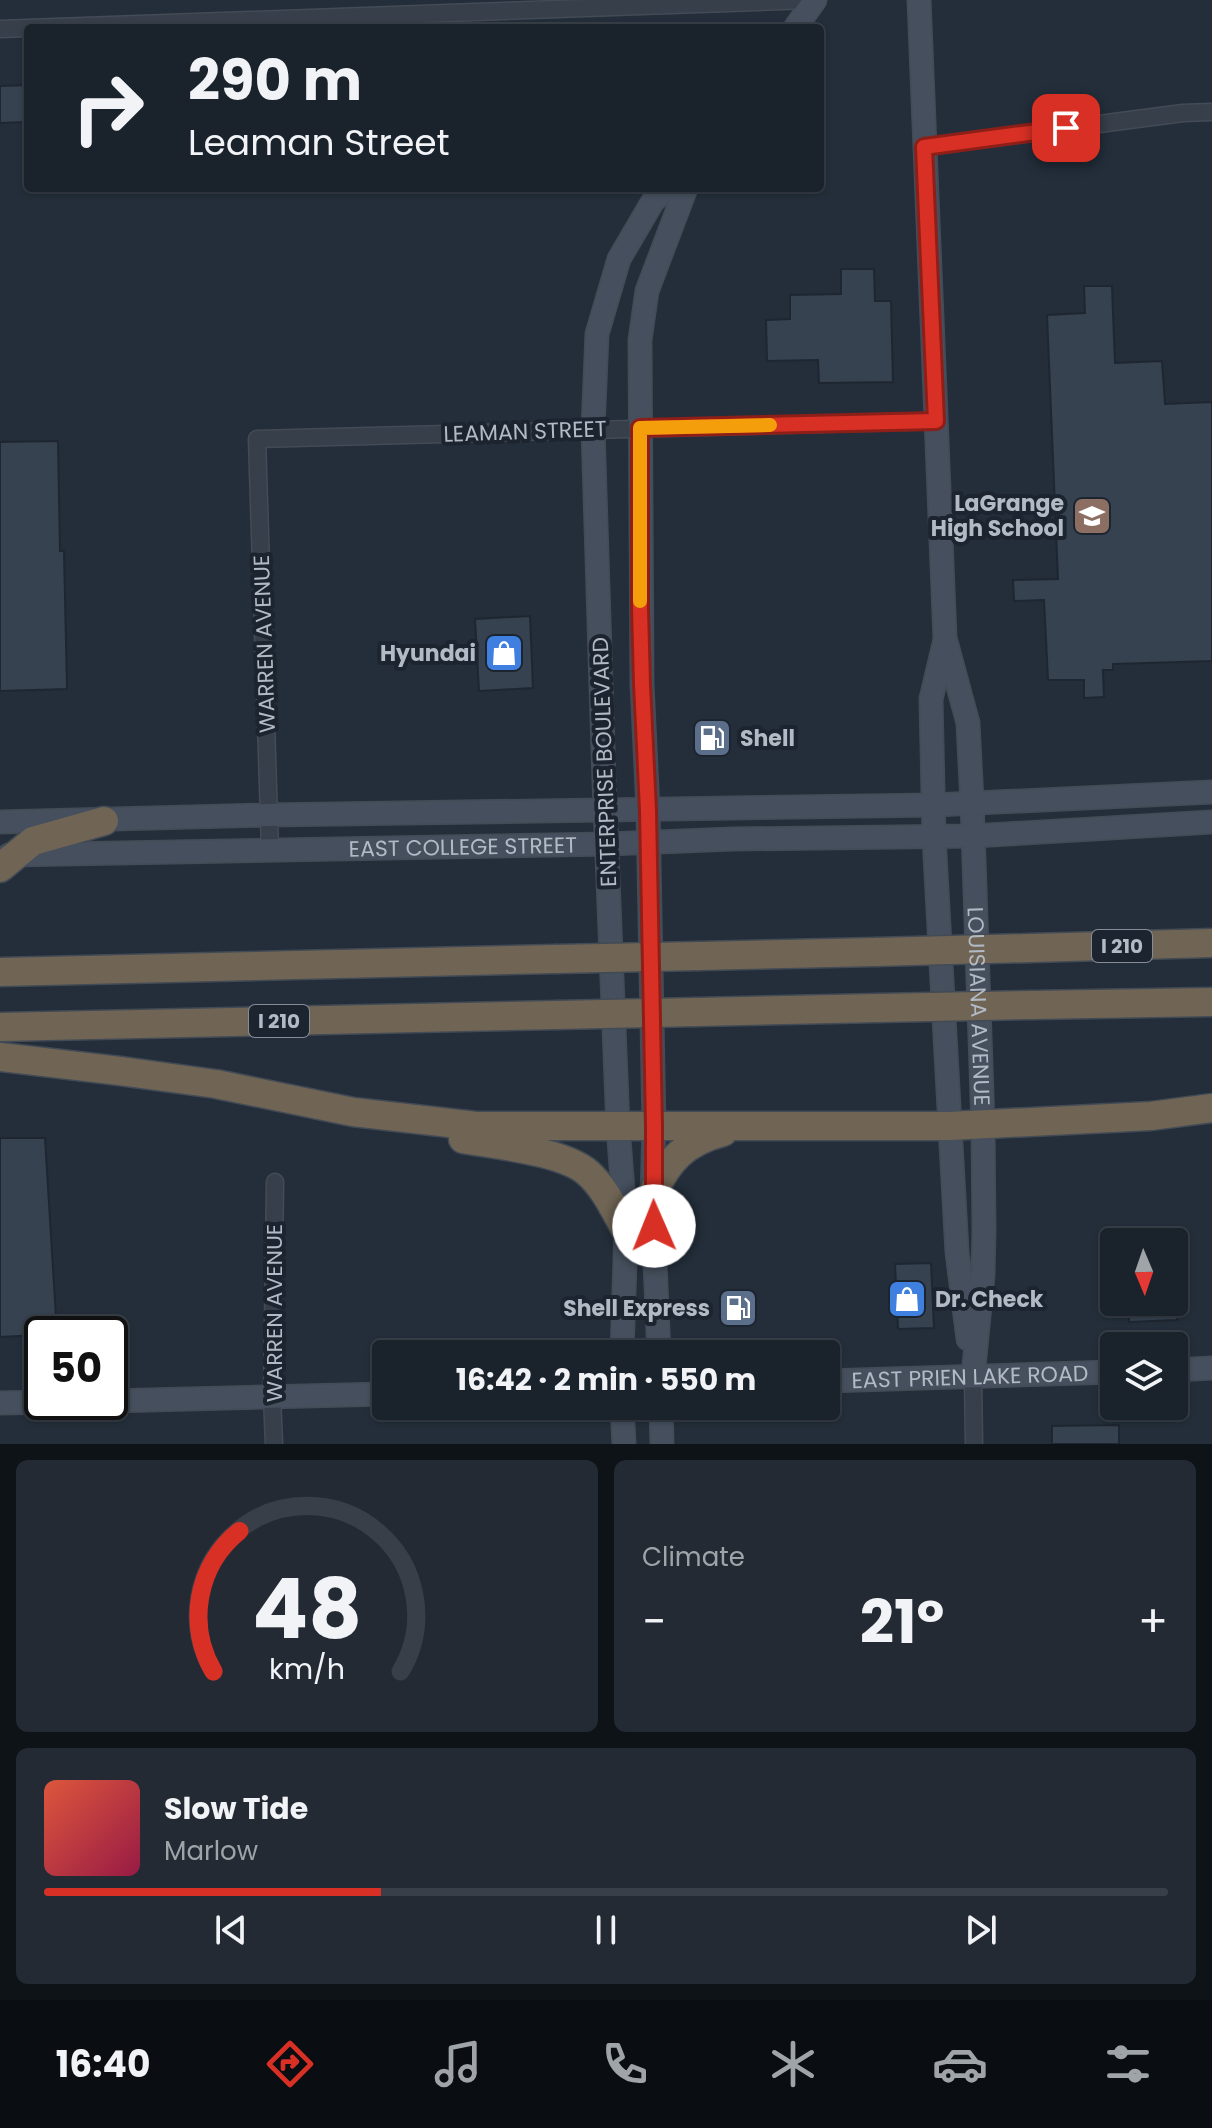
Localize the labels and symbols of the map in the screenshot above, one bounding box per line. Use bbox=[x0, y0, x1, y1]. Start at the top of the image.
pin bbox=[1032, 94, 1100, 162]
street label: LEAMAN STREET bbox=[443, 413, 607, 450]
place label: LaGrange High School bbox=[931, 488, 1064, 544]
school or university icon: LaGrange High School bbox=[1071, 495, 1113, 537]
street label: WARREN AVENUE bbox=[246, 554, 283, 734]
shop icon: Hyundai bbox=[483, 632, 525, 674]
street label: ENTERPRISE BOULEVARD bbox=[585, 637, 624, 887]
place label: Hyundai bbox=[380, 638, 476, 669]
fuel station icon: Shell bbox=[691, 717, 733, 759]
place label: Shell bbox=[740, 723, 795, 754]
street label: EAST COLLEGE STREET bbox=[348, 830, 578, 865]
street label: LOUISIANA AVENUE bbox=[960, 906, 997, 1106]
road number: I 210 bbox=[1092, 930, 1152, 962]
road number: I 210 bbox=[249, 1005, 309, 1037]
position arrow bbox=[612, 1184, 696, 1268]
street label: WARREN AVENUE bbox=[259, 1224, 290, 1402]
north arrow bbox=[1100, 1228, 1188, 1316]
shop icon: Dr. Check bbox=[886, 1278, 928, 1320]
place label: Dr. Check bbox=[935, 1284, 1044, 1315]
fuel station icon: Shell Express bbox=[717, 1287, 759, 1329]
place label: Shell Express bbox=[563, 1293, 710, 1324]
speed limit sign: 50 bbox=[24, 1316, 128, 1420]
street label: EAST PRIEN LAKE ROAD bbox=[851, 1358, 1089, 1396]

